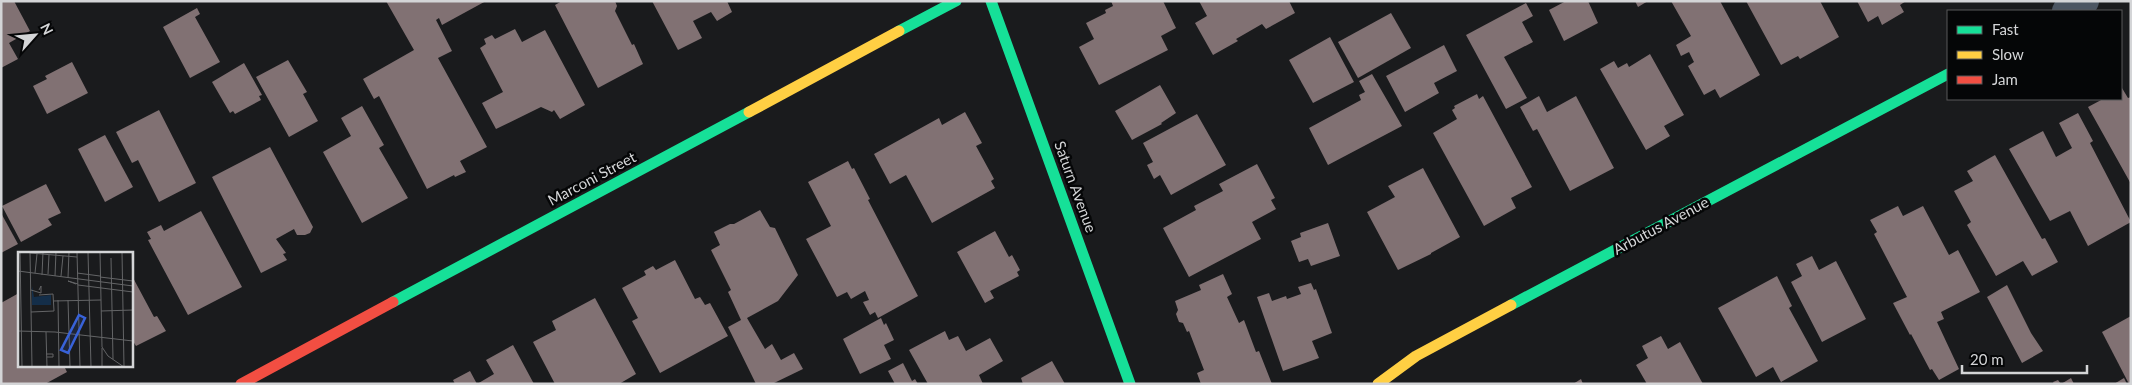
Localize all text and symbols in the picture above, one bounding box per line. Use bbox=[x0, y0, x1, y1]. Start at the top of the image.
north arrow bbox=[10, 10, 60, 60]
legend bbox=[1947, 10, 2122, 100]
text: N bbox=[37, 20, 57, 38]
text: Fast bbox=[1992, 20, 2019, 38]
text: Slow bbox=[1992, 45, 2024, 63]
text: Jam bbox=[1992, 70, 2018, 88]
street label: Saturn Avenue bbox=[1051, 138, 1101, 235]
street label: Marconi Street bbox=[544, 147, 639, 209]
street label: Arbutus Avenue bbox=[1610, 192, 1711, 258]
inset map bbox=[18, 252, 132, 368]
scale bar bbox=[1962, 342, 2087, 374]
text: 20 m bbox=[1970, 350, 2004, 368]

